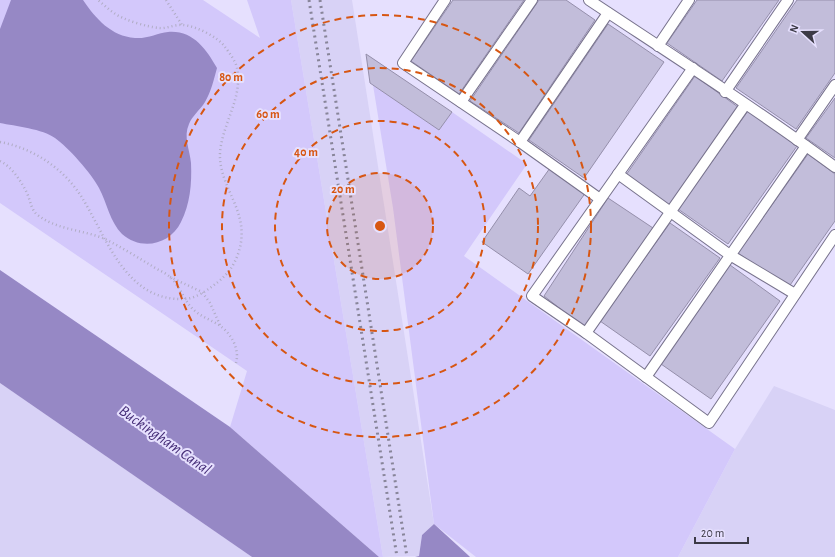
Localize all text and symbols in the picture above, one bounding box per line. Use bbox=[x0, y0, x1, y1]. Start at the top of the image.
north arrow bbox=[783, 12, 823, 52]
text: N bbox=[788, 23, 801, 34]
text: 80 m bbox=[219, 71, 243, 83]
text: 60 m bbox=[256, 108, 280, 120]
text: 40 m bbox=[294, 146, 318, 158]
text: 20 m bbox=[331, 183, 355, 195]
centre of rings bbox=[373, 219, 387, 233]
water label: Buckingham Canal bbox=[116, 402, 214, 478]
scale bar bbox=[695, 519, 748, 545]
text: 20 m bbox=[701, 527, 724, 539]

